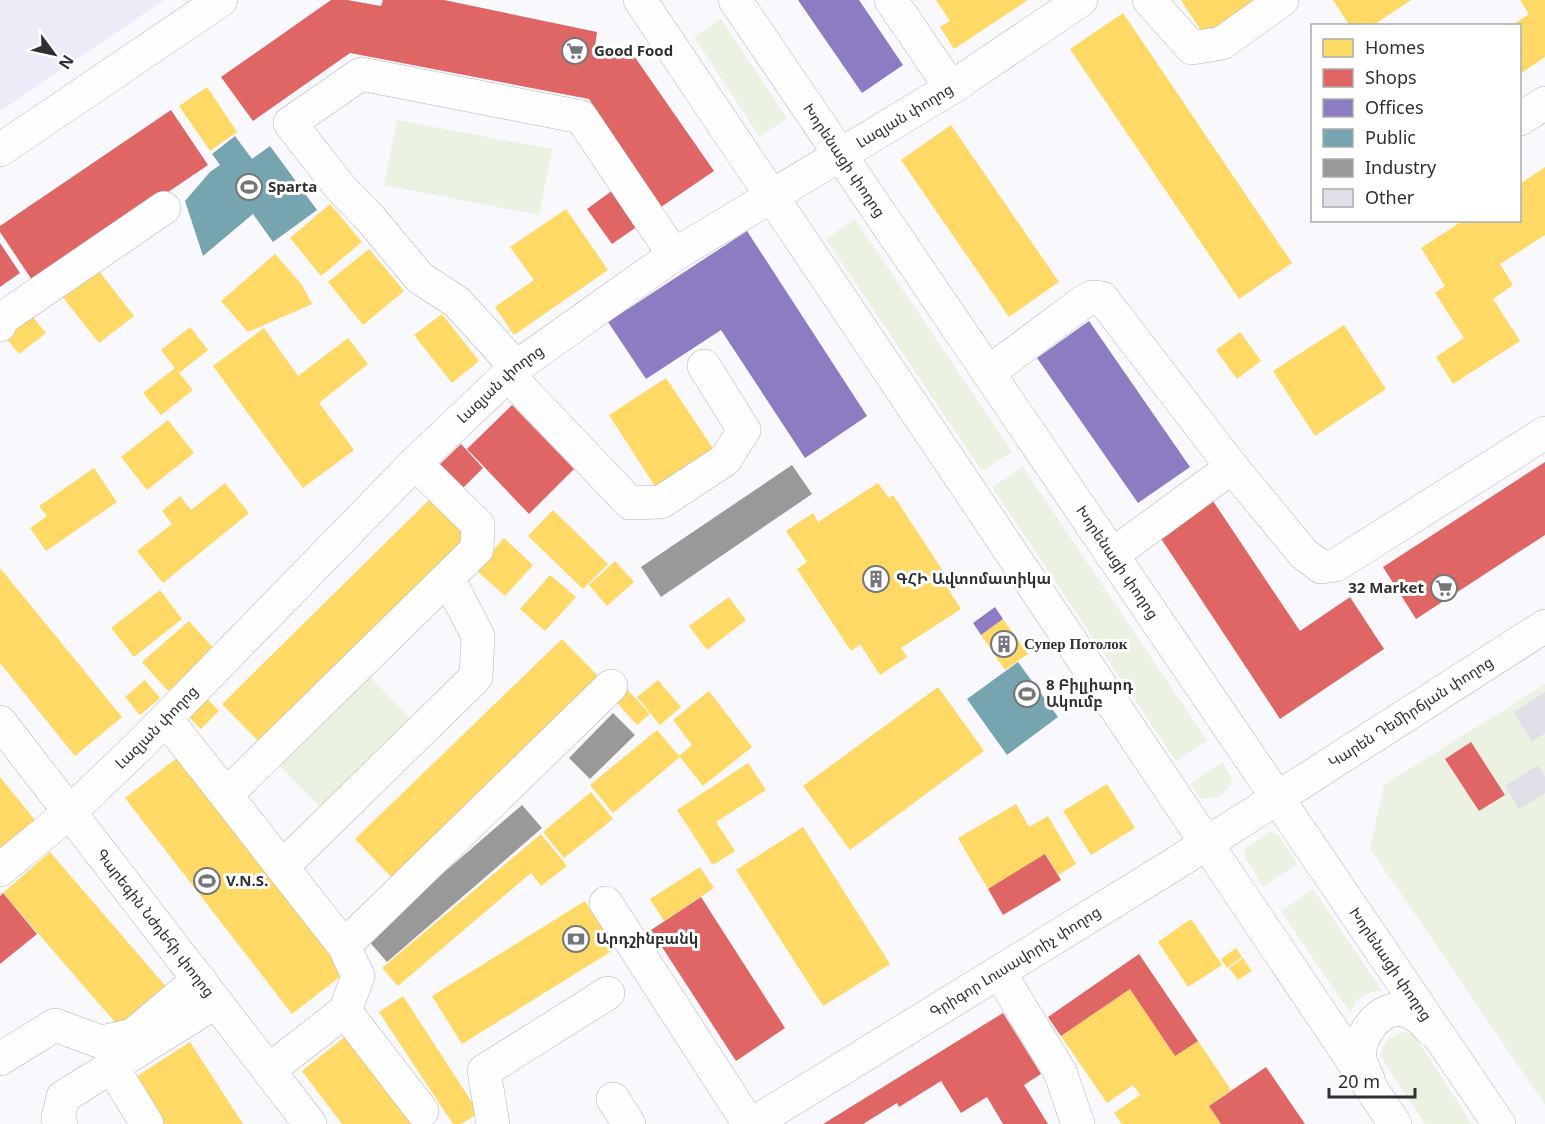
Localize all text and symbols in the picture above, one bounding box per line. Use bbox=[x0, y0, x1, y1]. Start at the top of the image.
north arrow bbox=[24, 24, 84, 84]
legend bbox=[1311, 24, 1521, 222]
text: Homes bbox=[1365, 35, 1425, 59]
supermarket icon: Good Food bbox=[560, 36, 590, 66]
place label: Good Food bbox=[594, 40, 673, 60]
text: N bbox=[54, 51, 79, 74]
text: Shops bbox=[1365, 65, 1417, 89]
street label: Լազյան փողոց bbox=[852, 78, 956, 152]
text: Offices bbox=[1365, 95, 1424, 119]
street label: Խորենացի փողոց bbox=[799, 99, 891, 221]
text: Public bbox=[1365, 125, 1416, 149]
text: Industry bbox=[1365, 155, 1437, 179]
sports icon: Sparta bbox=[234, 172, 264, 202]
place label: Sparta bbox=[268, 176, 317, 196]
text: Other bbox=[1365, 185, 1415, 209]
street label: Լազյան փողոց bbox=[452, 340, 547, 427]
street label: Խորենացի փողոց bbox=[1072, 501, 1164, 623]
building icon: ԳՀԻ Ավտոմատիկա bbox=[861, 564, 891, 594]
place label: ԳՀԻ Ավտոմատիկա bbox=[896, 568, 1051, 588]
supermarket icon: 32 Market bbox=[1429, 573, 1459, 603]
place label: 32 Market bbox=[1348, 577, 1424, 597]
building icon: Супер Потолок bbox=[989, 629, 1019, 659]
place label: Супер Потолок bbox=[1024, 633, 1128, 653]
street label: Կարեն Դեմիրճյան փողոց bbox=[1324, 651, 1496, 772]
place label: 8 Բիլլիարդ Ակումբ bbox=[1046, 674, 1133, 711]
sports icon: 8 Բիլլիարդ Ակումբ bbox=[1012, 679, 1042, 709]
street label: Լազյան փողոց bbox=[110, 681, 202, 773]
street label: Գարեգին Նժդեհի փողոց bbox=[92, 844, 220, 1001]
sports icon: V.N.S. bbox=[192, 866, 222, 896]
place label: V.N.S. bbox=[226, 870, 268, 890]
street label: Գրիգոր Լուսավորիչ փողոց bbox=[925, 901, 1104, 1021]
street label: Խորենացի փողոց bbox=[1346, 903, 1437, 1025]
bank icon: Արդշինբանկ bbox=[561, 924, 591, 954]
place label: Արդշինբանկ bbox=[596, 928, 698, 948]
scale bar bbox=[1329, 1061, 1414, 1099]
text: 20 m bbox=[1338, 1069, 1380, 1093]

